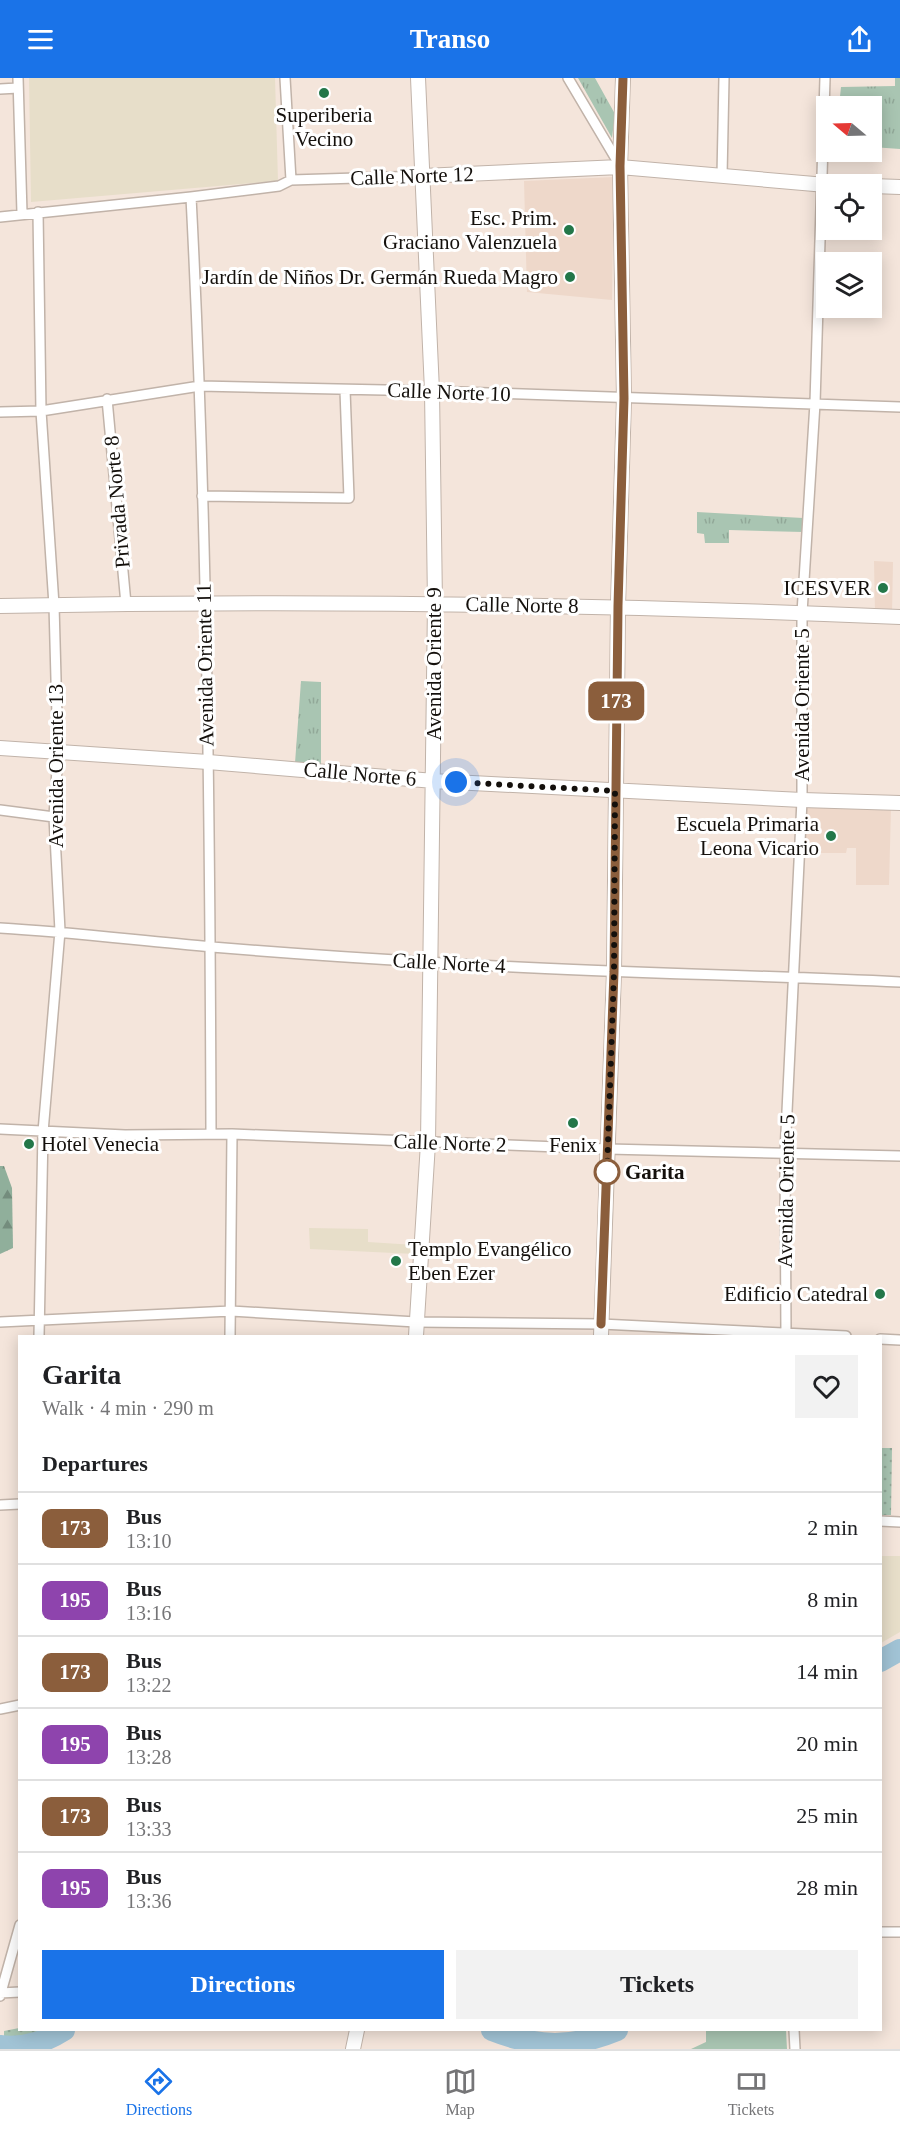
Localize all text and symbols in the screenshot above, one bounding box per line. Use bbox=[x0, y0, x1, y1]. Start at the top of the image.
icon: menu bbox=[24, 23, 57, 56]
icon: share bbox=[843, 23, 876, 56]
text: Transo bbox=[410, 24, 490, 54]
marker: Superiberia Vecino bbox=[317, 86, 331, 100]
north arrow bbox=[816, 96, 882, 162]
map controls bbox=[816, 96, 882, 318]
place label: Superiberia Vecino bbox=[276, 103, 373, 151]
street label: Calle Norte 12 bbox=[350, 162, 474, 190]
button: locate bbox=[816, 174, 882, 240]
place label: Esc. Prim. Graciano Valenzuela bbox=[383, 206, 558, 254]
marker: Esc. Prim. Graciano Valenzuela bbox=[562, 223, 576, 237]
button: layers bbox=[816, 252, 882, 318]
place label: Jardín de Niños Dr. Germán Rueda Magro bbox=[202, 265, 558, 289]
marker: Jardín de Niños Dr. Germán Rueda Magro bbox=[563, 270, 577, 284]
street label: Calle Norte 10 bbox=[387, 378, 511, 406]
street label: Privada Norte 8 bbox=[99, 435, 135, 569]
place label: ICESVER bbox=[783, 576, 871, 600]
marker: ICESVER bbox=[876, 581, 890, 595]
street label: Avenida Oriente 11 bbox=[192, 583, 218, 747]
street label: Avenida Oriente 9 bbox=[422, 587, 446, 741]
street label: Calle Norte 8 bbox=[465, 592, 579, 618]
street label: Avenida Oriente 5 bbox=[790, 628, 814, 782]
line badge: 173 bbox=[582, 682, 650, 720]
street label: Avenida Oriente 13 bbox=[44, 684, 68, 848]
text: 173 bbox=[600, 689, 632, 713]
street label: Calle Norte 6 bbox=[303, 757, 417, 791]
your location bbox=[441, 767, 471, 797]
place label: Escuela Primaria Leona Vicario bbox=[676, 812, 820, 860]
marker: Escuela Primaria Leona Vicario bbox=[824, 829, 838, 843]
street label: Calle Norte 4 bbox=[392, 948, 507, 978]
street label: Avenida Oriente 5 bbox=[773, 1114, 799, 1268]
marker: Fenix bbox=[566, 1116, 580, 1130]
street label: Calle Norte 2 bbox=[393, 1129, 507, 1157]
place label: Hotel Venecia bbox=[41, 1132, 160, 1156]
place label: Fenix bbox=[549, 1133, 597, 1157]
marker: Hotel Venecia bbox=[22, 1137, 36, 1151]
marker: Garita bbox=[594, 1159, 620, 1185]
place label: Garita bbox=[625, 1160, 685, 1184]
place label: Templo Evangélico Eben Ezer bbox=[408, 1237, 572, 1285]
marker: Templo Evangélico Eben Ezer bbox=[389, 1254, 403, 1268]
place label: Edificio Catedral bbox=[724, 1282, 868, 1306]
marker: Edificio Catedral bbox=[873, 1287, 887, 1301]
button: heart bbox=[795, 1355, 858, 1418]
text: Garita bbox=[42, 1359, 121, 1390]
text: Walk · 4 min · 290 m bbox=[42, 1397, 214, 1419]
text: Departures bbox=[42, 1451, 148, 1476]
text: Bus bbox=[126, 1504, 161, 1529]
text: 2 min bbox=[807, 1515, 858, 1540]
text: 173 bbox=[59, 1516, 91, 1540]
text: 13:10 bbox=[126, 1530, 172, 1552]
text: Bus bbox=[126, 1576, 161, 1601]
text: 8 min bbox=[807, 1587, 858, 1612]
text: 195 bbox=[59, 1588, 91, 1612]
text: 13:16 bbox=[126, 1602, 172, 1624]
text: Bus bbox=[126, 1648, 161, 1673]
text: 14 min bbox=[796, 1659, 858, 1684]
text: 173 bbox=[59, 1660, 91, 1684]
text: 13:22 bbox=[126, 1674, 172, 1696]
text: Bus bbox=[126, 1720, 161, 1745]
text: 20 min bbox=[796, 1731, 858, 1756]
text: 195 bbox=[59, 1732, 91, 1756]
text: 13:28 bbox=[126, 1746, 172, 1768]
text: Bus bbox=[126, 1792, 161, 1817]
text: 25 min bbox=[796, 1803, 858, 1828]
text: 173 bbox=[59, 1804, 91, 1828]
text: 13:33 bbox=[126, 1818, 172, 1840]
text: Bus bbox=[126, 1864, 161, 1889]
text: 28 min bbox=[796, 1875, 858, 1900]
text: 195 bbox=[59, 1876, 91, 1900]
text: 13:36 bbox=[126, 1890, 172, 1912]
button: Directions bbox=[42, 1950, 444, 2019]
button: Tickets bbox=[456, 1950, 858, 2019]
tab: Directions bbox=[126, 2065, 192, 2119]
tab: Map bbox=[444, 2065, 477, 2119]
tab: Tickets bbox=[728, 2065, 774, 2119]

